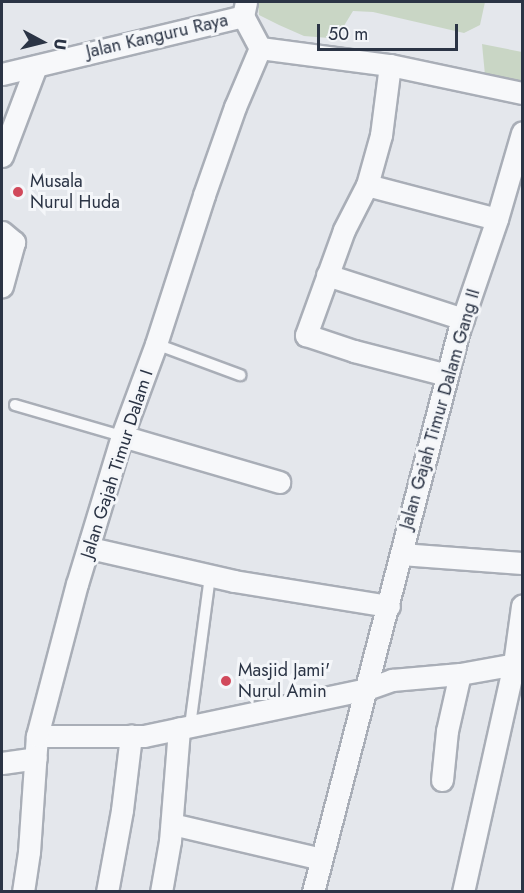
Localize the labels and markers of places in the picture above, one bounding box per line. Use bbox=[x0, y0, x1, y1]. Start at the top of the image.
place label: Musala Nurul Huda bbox=[30, 171, 120, 213]
marker: Musala Nurul Huda bbox=[11, 185, 25, 199]
place label: Masjid Jami' Nurul Amin bbox=[238, 660, 330, 702]
marker: Masjid Jami' Nurul Amin bbox=[219, 674, 233, 688]

